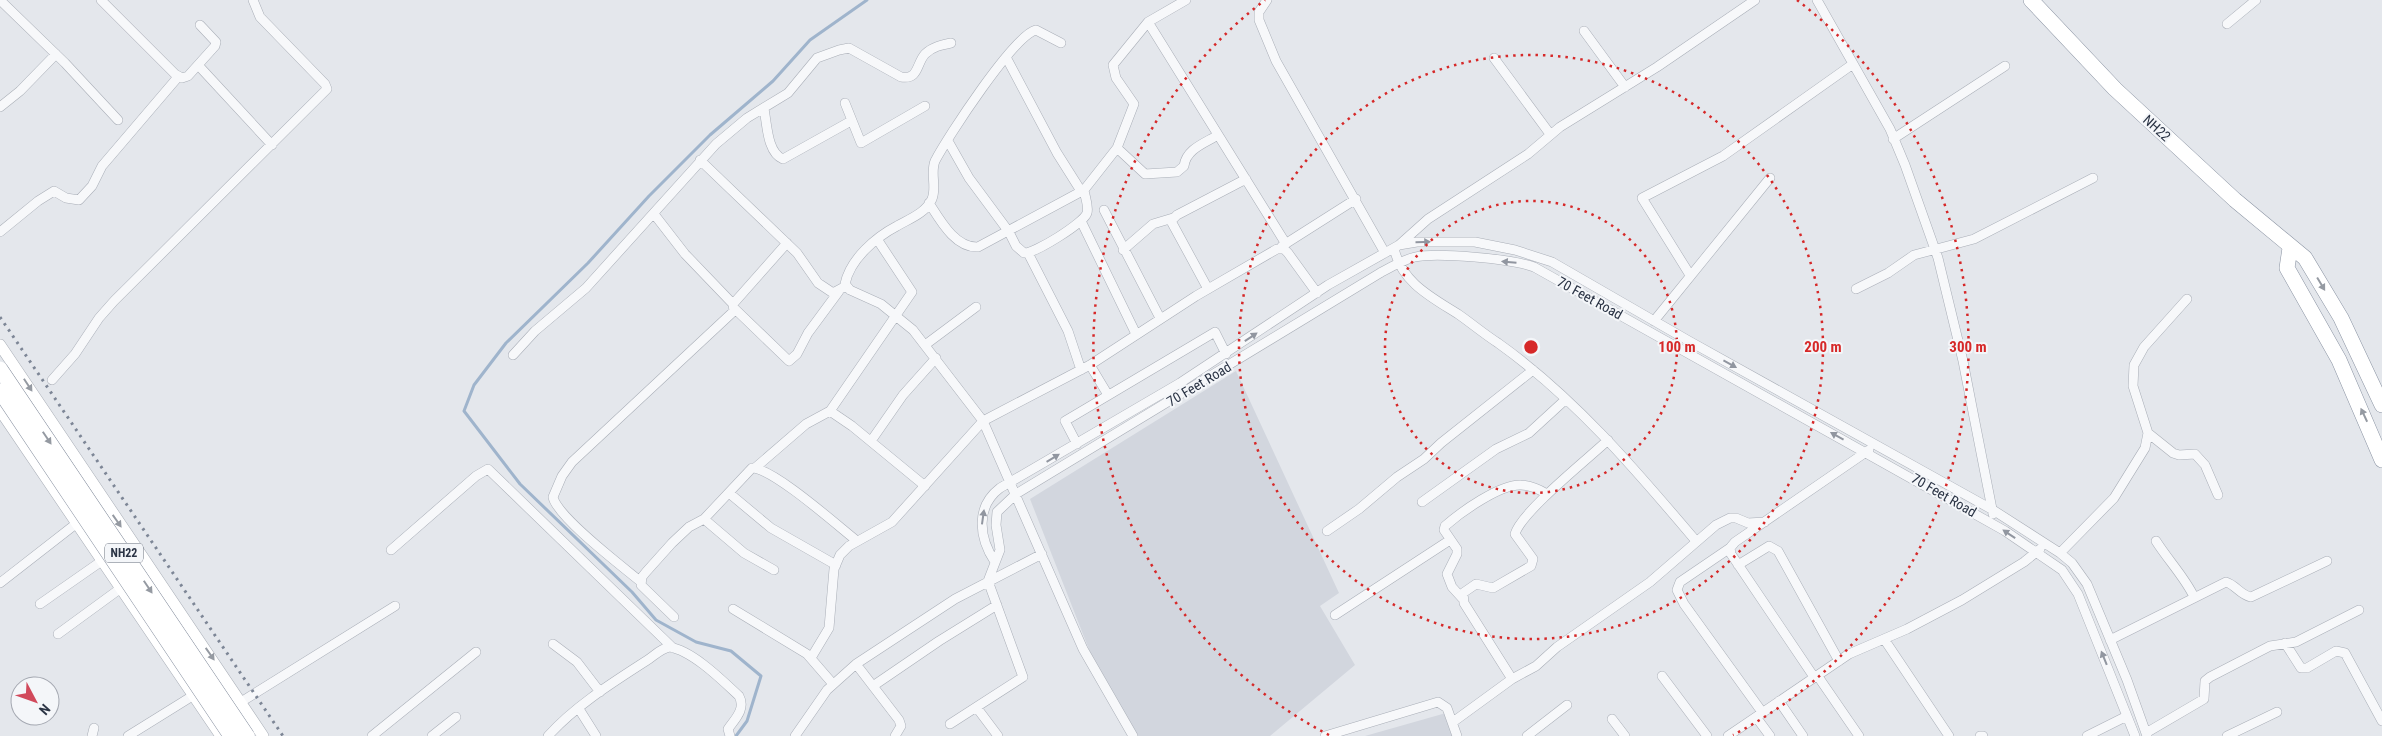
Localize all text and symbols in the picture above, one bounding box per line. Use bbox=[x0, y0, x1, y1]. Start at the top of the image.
street label: NH22 bbox=[2140, 112, 2174, 144]
one-way arrow bbox=[1415, 238, 1431, 246]
one-way arrow bbox=[1501, 258, 1517, 266]
street label: 70 Feet Road bbox=[1555, 273, 1625, 323]
one-way arrow bbox=[2316, 278, 2325, 291]
one-way arrow bbox=[1245, 332, 1258, 342]
centre of rings bbox=[1522, 338, 1540, 356]
text: 100 m bbox=[1658, 338, 1696, 356]
text: 200 m bbox=[1804, 338, 1842, 356]
text: 300 m bbox=[1949, 338, 1987, 356]
street label: 70 Feet Road bbox=[1164, 359, 1234, 409]
one-way arrow bbox=[1723, 360, 1737, 368]
one-way arrow bbox=[23, 379, 32, 392]
one-way arrow bbox=[2359, 408, 2367, 422]
one-way arrow bbox=[42, 431, 52, 445]
one-way arrow bbox=[1830, 432, 1844, 441]
one-way arrow bbox=[1047, 454, 1060, 463]
street label: 70 Feet Road bbox=[1909, 470, 1979, 520]
one-way arrow bbox=[979, 509, 987, 525]
one-way arrow bbox=[112, 514, 122, 528]
one-way arrow bbox=[2002, 529, 2016, 539]
road number: NH22 bbox=[105, 544, 143, 562]
one-way arrow bbox=[143, 580, 153, 594]
one-way arrow bbox=[205, 648, 215, 661]
one-way arrow bbox=[2099, 651, 2107, 665]
north arrow bbox=[10, 676, 60, 726]
text: N bbox=[36, 701, 54, 718]

